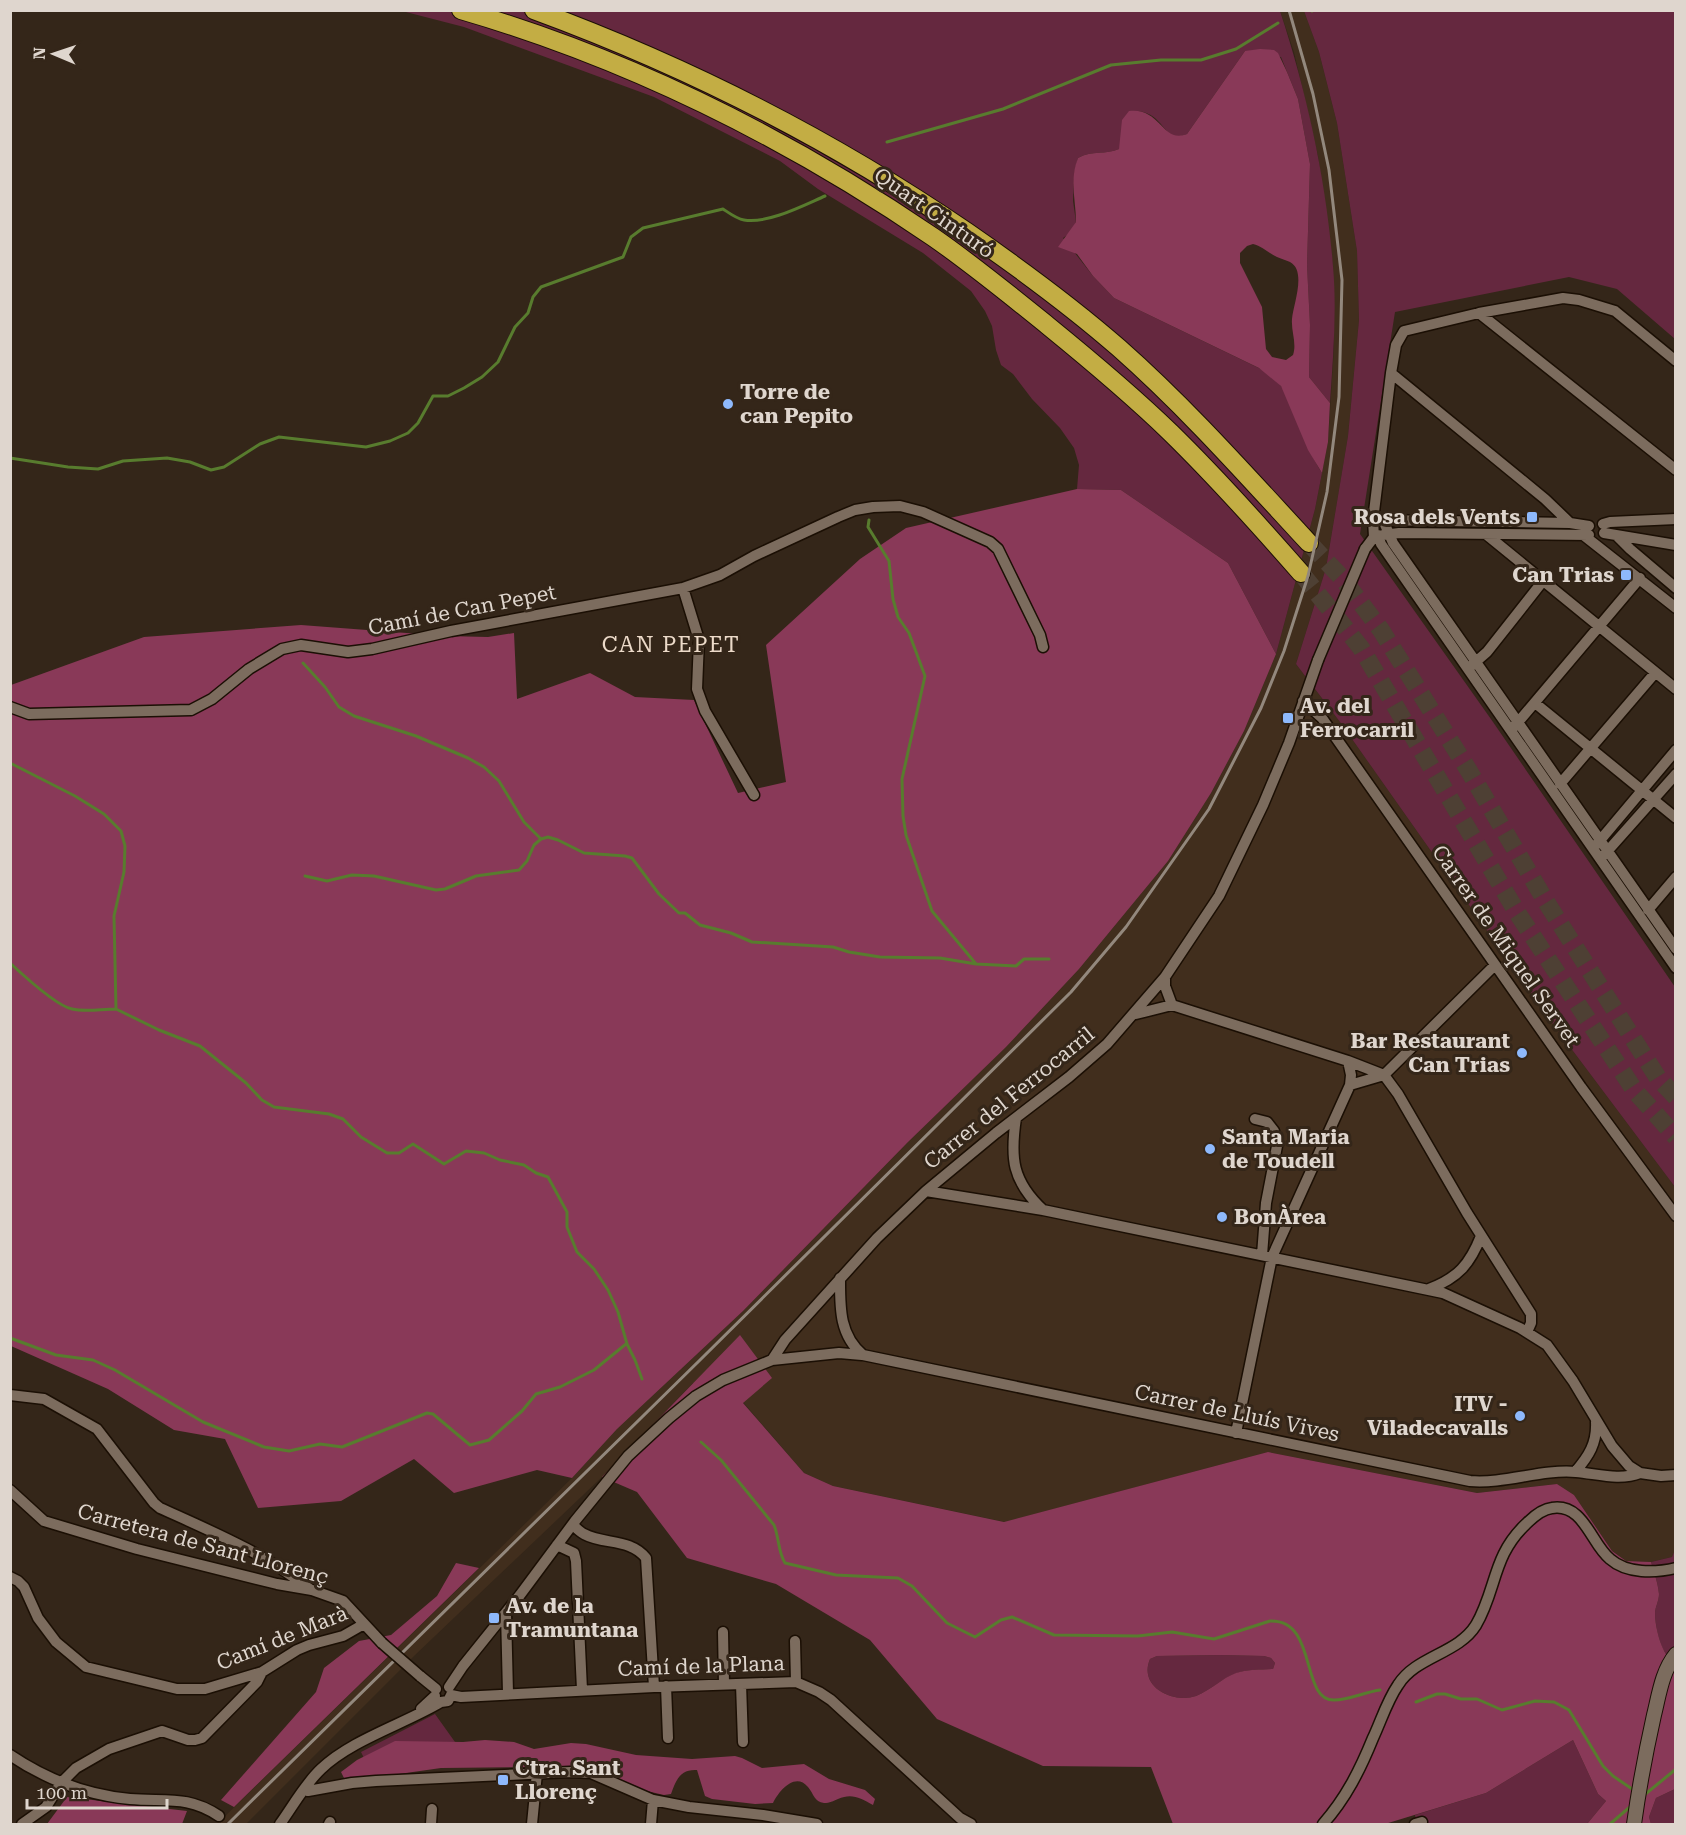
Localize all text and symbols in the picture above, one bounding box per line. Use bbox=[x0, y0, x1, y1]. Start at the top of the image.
north arrow bbox=[24, 24, 84, 84]
text: N bbox=[30, 47, 49, 60]
street label: Quart Cinturó bbox=[869, 163, 999, 263]
place label: Torre de can Pepito bbox=[740, 380, 853, 428]
marker: Torre de can Pepito bbox=[721, 397, 735, 411]
place label: Rosa dels Vents bbox=[1354, 505, 1520, 529]
marker: Rosa dels Vents bbox=[1525, 510, 1539, 524]
place label: Can Trias bbox=[1512, 563, 1614, 587]
marker: Can Trias bbox=[1619, 568, 1633, 582]
street label: Camí de Can Pepet bbox=[366, 580, 558, 640]
district label: CAN PEPET bbox=[602, 632, 740, 657]
place label: Av. del Ferrocarril bbox=[1300, 694, 1414, 742]
marker: Av. del Ferrocarril bbox=[1281, 711, 1295, 725]
street label: Carrer de Miquel Servet bbox=[1427, 841, 1585, 1052]
street label: Carrer del Ferrocarril bbox=[919, 1022, 1099, 1174]
place label: Bar Restaurant Can Trias bbox=[1351, 1029, 1510, 1077]
marker: Bar Restaurant Can Trias bbox=[1515, 1046, 1529, 1060]
place label: Santa Maria de Toudell bbox=[1222, 1125, 1350, 1173]
marker: Santa Maria de Toudell bbox=[1203, 1142, 1217, 1156]
place label: BonÀrea bbox=[1234, 1204, 1327, 1229]
marker: BonÀrea bbox=[1215, 1210, 1229, 1224]
street label: Carrer de Lluís Vives bbox=[1132, 1380, 1342, 1446]
place label: ITV - Viladecavalls bbox=[1367, 1392, 1508, 1440]
marker: ITV - Viladecavalls bbox=[1513, 1409, 1527, 1423]
street label: Carretera de Sant Llorenç bbox=[75, 1499, 331, 1589]
place label: Av. de la Tramuntana bbox=[506, 1594, 639, 1642]
street label: Camí de Marà bbox=[213, 1601, 351, 1675]
marker: Av. de la Tramuntana bbox=[487, 1611, 501, 1625]
street label: Camí de la Plana bbox=[617, 1651, 786, 1681]
place label: Ctra. Sant Llorenç bbox=[515, 1756, 621, 1804]
scale bar bbox=[27, 1772, 166, 1810]
marker: Ctra. Sant Llorenç bbox=[496, 1773, 510, 1787]
text: 100 m bbox=[36, 1782, 87, 1803]

